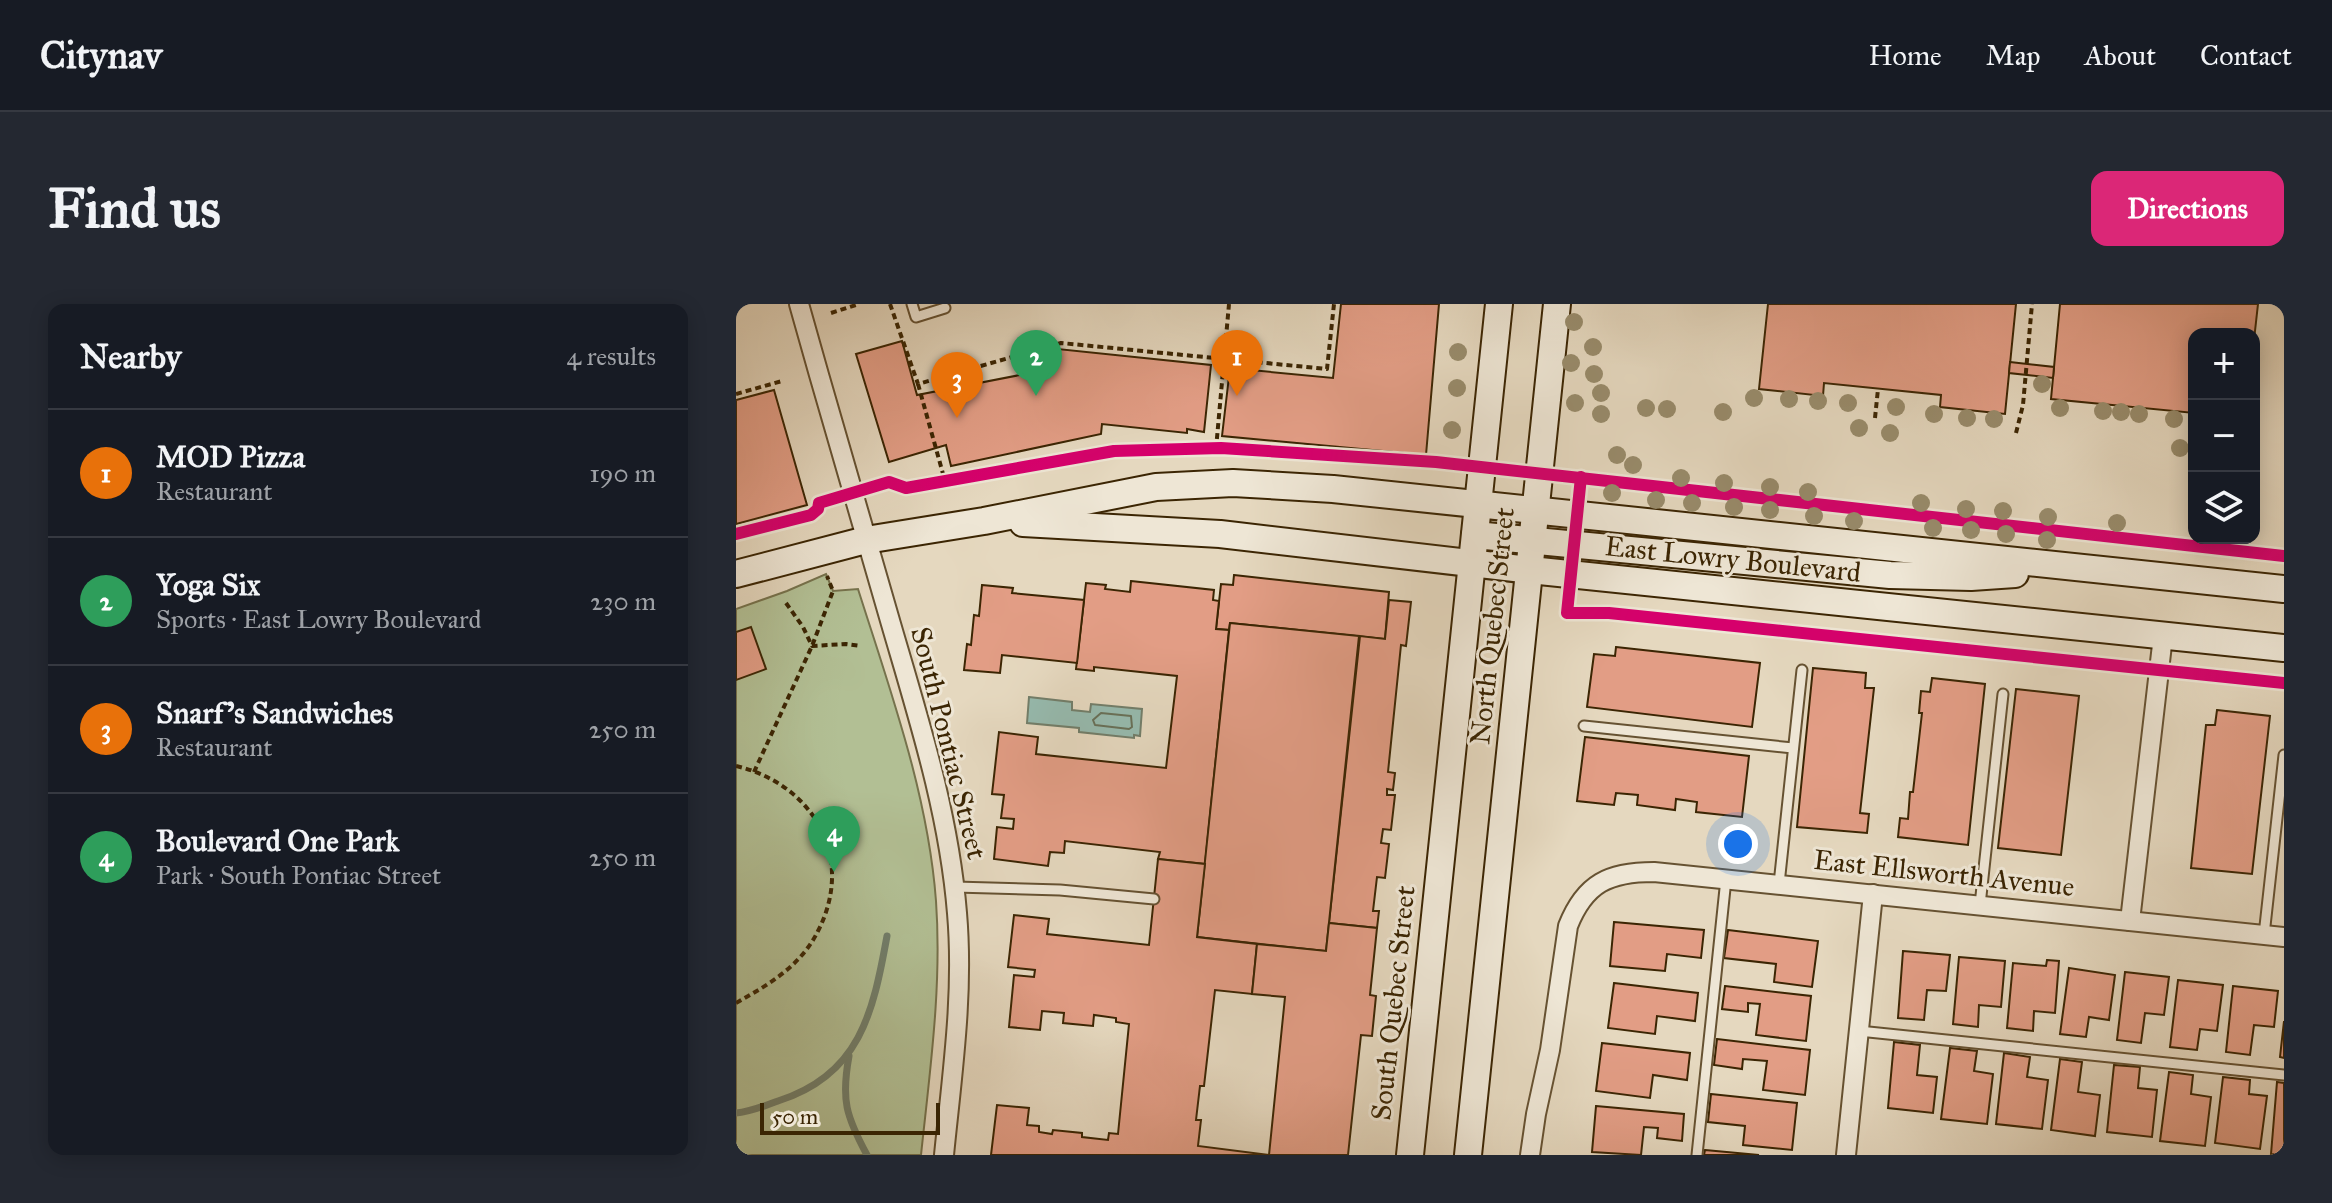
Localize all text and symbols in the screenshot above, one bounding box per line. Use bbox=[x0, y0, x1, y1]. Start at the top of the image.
text: Citynav bbox=[40, 32, 162, 78]
text: Home bbox=[1869, 38, 1942, 73]
text: Map bbox=[1986, 38, 2040, 73]
text: About bbox=[2084, 38, 2156, 73]
text: Contact bbox=[2200, 38, 2292, 73]
button: Directions bbox=[2091, 171, 2284, 246]
text: Find us bbox=[48, 174, 221, 242]
map controls bbox=[2188, 328, 2260, 544]
button: + bbox=[2188, 328, 2260, 400]
pin: 2 bbox=[1010, 330, 1062, 396]
pin: 1 bbox=[1211, 330, 1263, 396]
text: Nearby bbox=[80, 336, 182, 377]
text: 4 results bbox=[567, 340, 656, 372]
pin: 3 bbox=[931, 352, 983, 418]
button: − bbox=[2188, 400, 2260, 472]
text: MOD Pizza bbox=[156, 439, 305, 475]
text: 1 bbox=[101, 457, 111, 489]
text: 190 m bbox=[589, 457, 656, 489]
button: layers bbox=[2188, 472, 2260, 544]
text: Restaurant bbox=[156, 475, 272, 507]
street label: North Quebec Street bbox=[1462, 505, 1522, 746]
street label: East Lowry Boulevard bbox=[1603, 528, 1863, 590]
text: Yoga Six bbox=[156, 567, 260, 603]
text: 2 bbox=[100, 585, 112, 617]
text: 230 m bbox=[590, 585, 656, 617]
text: Sports · East Lowry Boulevard bbox=[156, 603, 481, 635]
street label: South Pontiac Street bbox=[903, 623, 995, 863]
text: Snarf's Sandwiches bbox=[156, 695, 393, 731]
text: 3 bbox=[101, 713, 111, 745]
text: 250 m bbox=[589, 713, 656, 745]
text: Restaurant bbox=[156, 731, 272, 763]
pin: 4 bbox=[808, 806, 860, 872]
text: Boulevard One Park bbox=[156, 823, 399, 859]
your location bbox=[1718, 824, 1758, 864]
text: 4 bbox=[99, 841, 113, 873]
text: 250 m bbox=[589, 841, 656, 873]
street label: East Ellsworth Avenue bbox=[1812, 842, 2076, 904]
text: Park · South Pontiac Street bbox=[156, 859, 441, 891]
street label: South Quebec Street bbox=[1363, 884, 1423, 1122]
scale bar bbox=[760, 1099, 940, 1135]
text: 50 m bbox=[772, 1103, 818, 1130]

